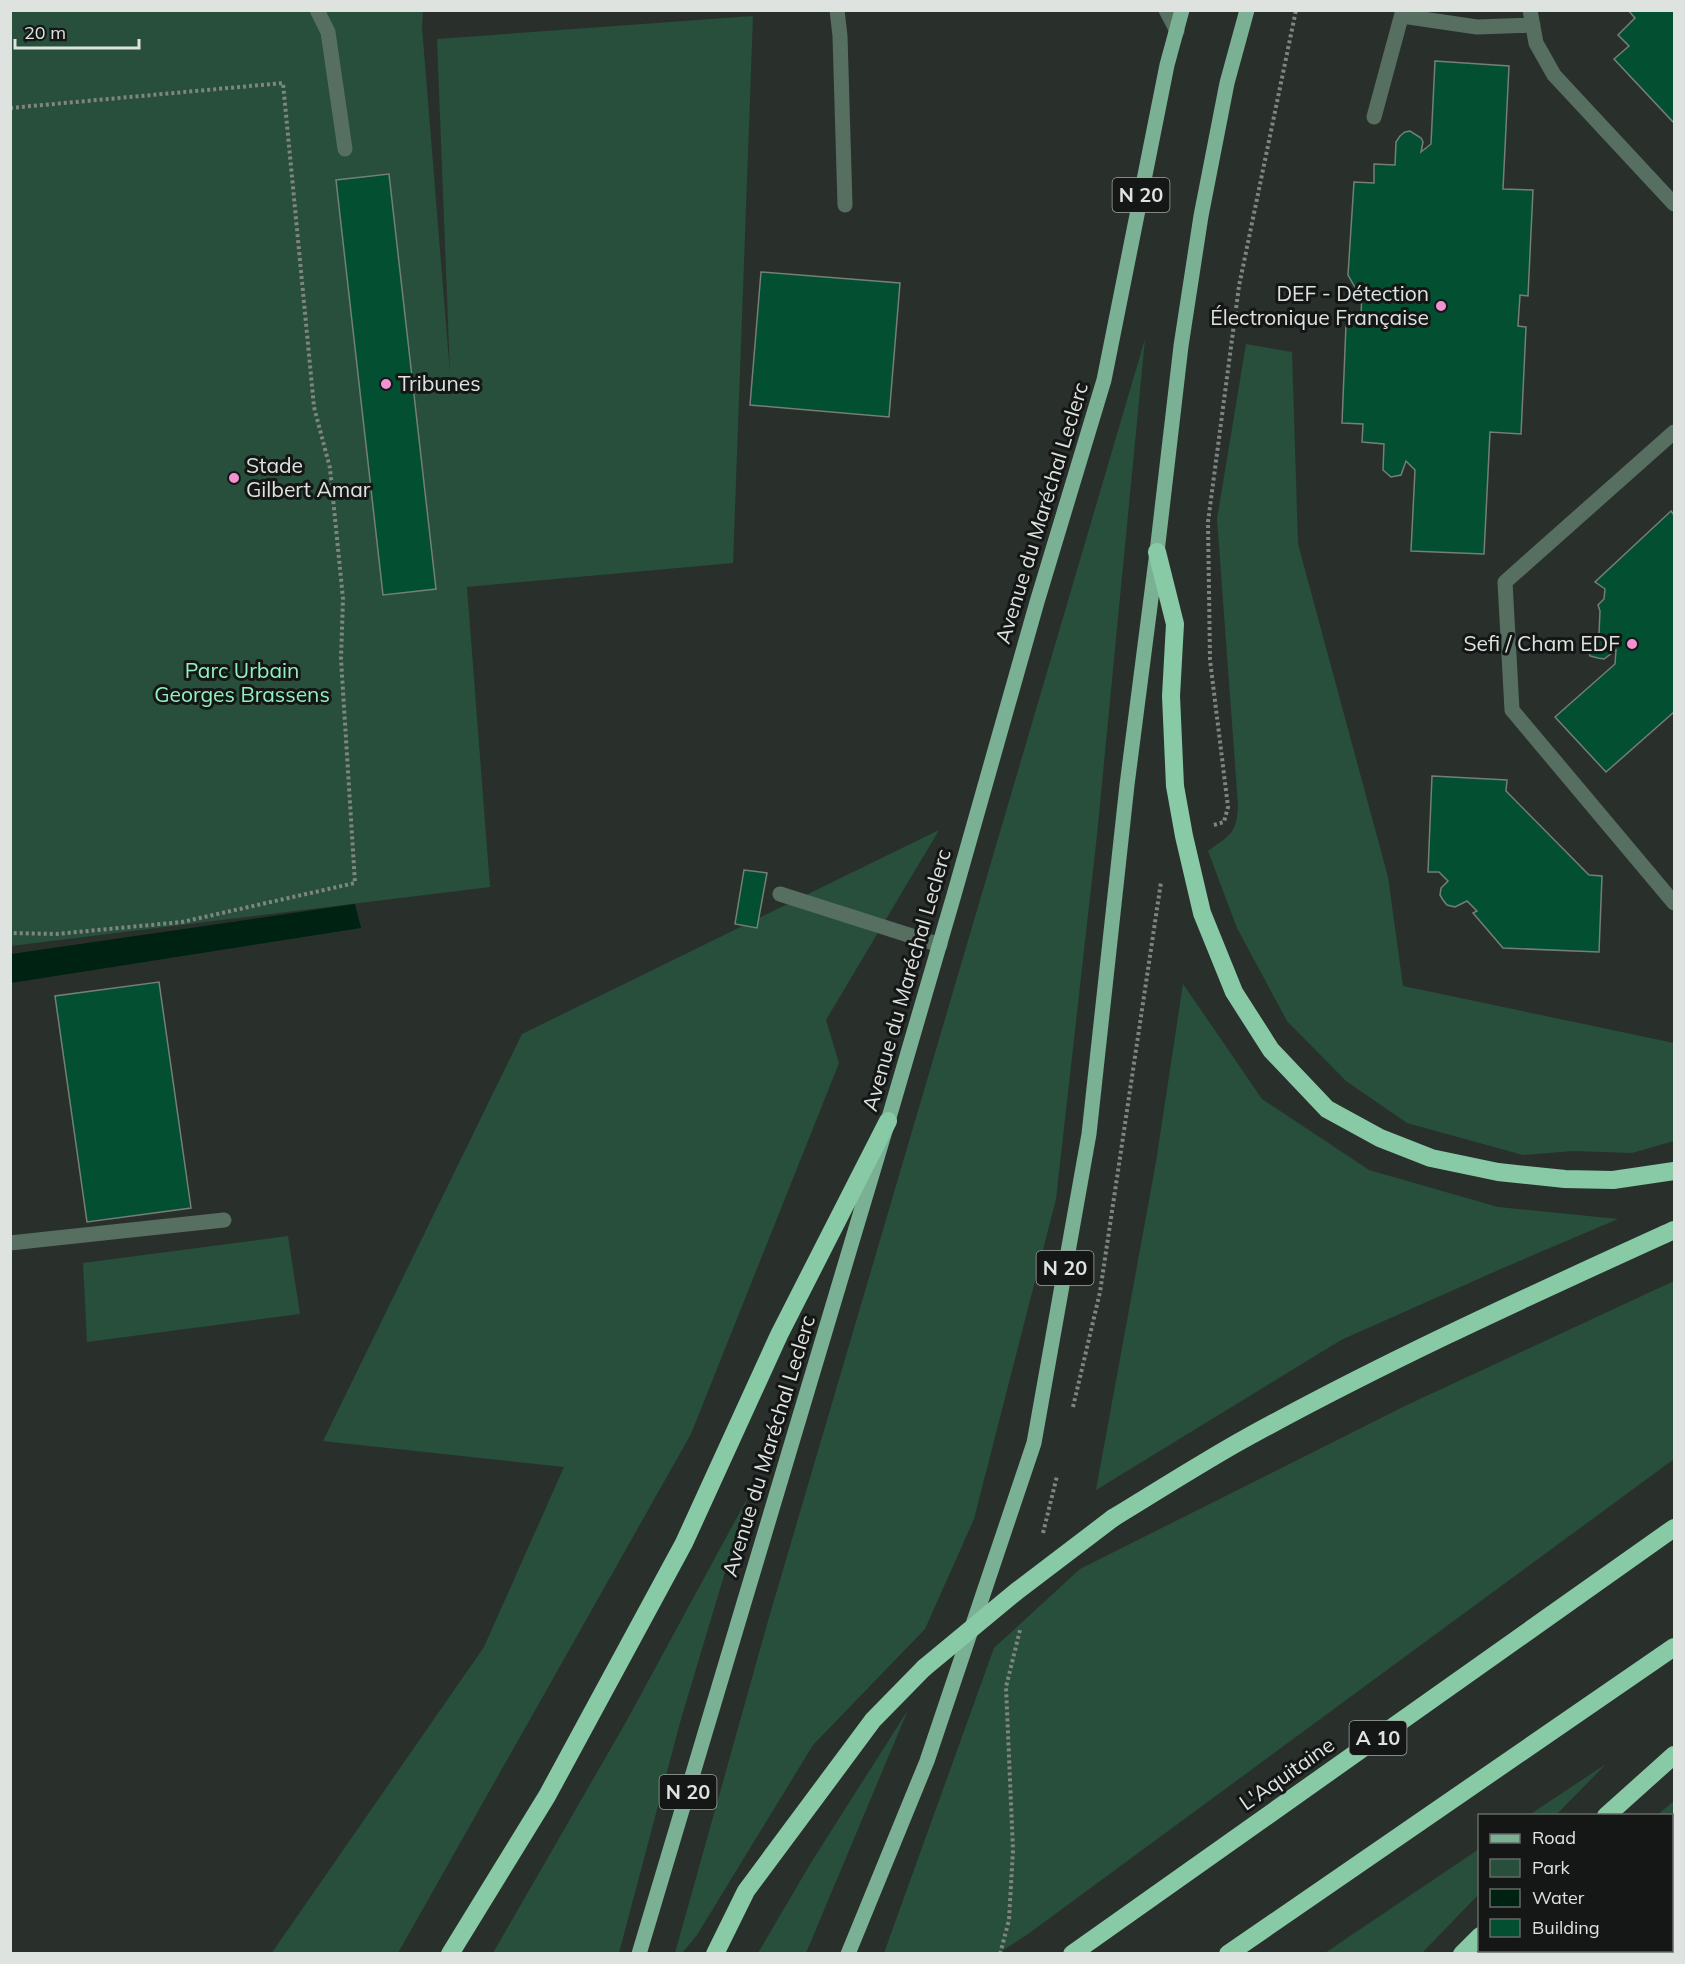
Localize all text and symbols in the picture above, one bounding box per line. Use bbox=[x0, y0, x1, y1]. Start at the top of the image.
scale bar bbox=[15, 12, 140, 50]
text: 20 m bbox=[24, 21, 66, 44]
road number: N 20 bbox=[1112, 178, 1170, 212]
place label: DEF - Détection Électronique Française bbox=[1210, 280, 1429, 330]
marker: DEF - Détection Électronique Française bbox=[1434, 299, 1448, 313]
place label: Tribunes bbox=[398, 370, 481, 396]
marker: Tribunes bbox=[379, 377, 393, 391]
street label: Avenue du Maréchal Leclerc bbox=[989, 379, 1093, 646]
place label: Stade Gilbert Amar bbox=[246, 452, 371, 502]
marker: Stade Gilbert Amar bbox=[227, 471, 241, 485]
place label: Sefi / Cham EDF bbox=[1463, 630, 1620, 656]
marker: Sefi / Cham EDF bbox=[1625, 637, 1639, 651]
park label: Parc Urbain Georges Brassens bbox=[154, 657, 330, 707]
street label: Avenue du Maréchal Leclerc bbox=[856, 846, 956, 1114]
road number: N 20 bbox=[1036, 1251, 1094, 1285]
street label: Avenue du Maréchal Leclerc bbox=[716, 1312, 820, 1579]
road number: A 10 bbox=[1350, 1721, 1406, 1755]
street label: L'Aquitaine bbox=[1234, 1731, 1339, 1815]
road number: N 20 bbox=[660, 1775, 716, 1809]
legend bbox=[1478, 1814, 1673, 1952]
text: Road bbox=[1532, 1826, 1576, 1849]
text: Park bbox=[1532, 1856, 1571, 1879]
text: Water bbox=[1532, 1886, 1585, 1909]
text: Building bbox=[1532, 1916, 1600, 1939]

